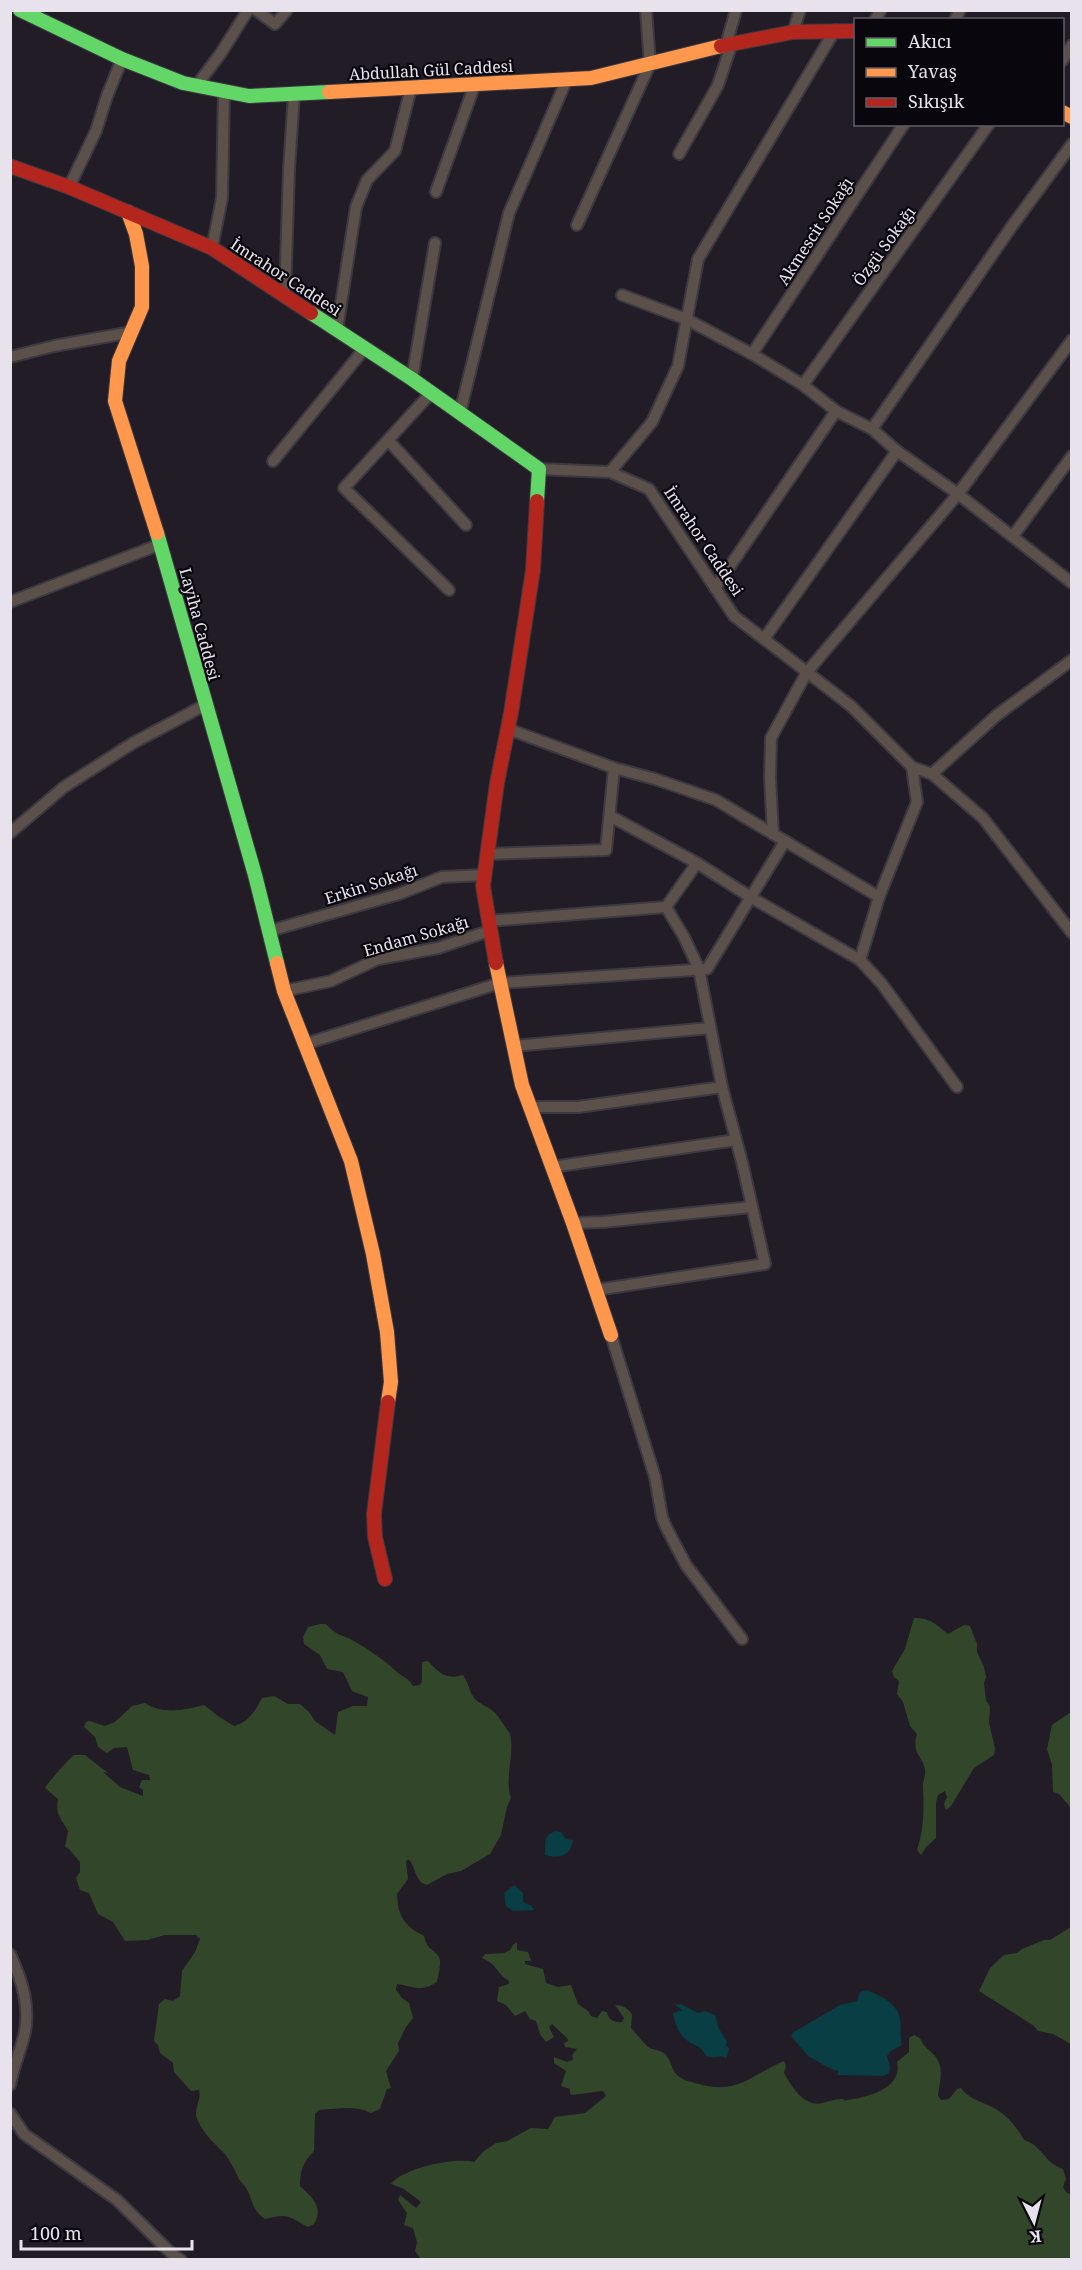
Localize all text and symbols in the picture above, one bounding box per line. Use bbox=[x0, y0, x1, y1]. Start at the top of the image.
legend bbox=[854, 18, 1064, 126]
text: Akıcı bbox=[908, 29, 952, 53]
street label: Abdullah Gül Caddesi bbox=[348, 55, 514, 85]
text: Yavaş bbox=[907, 59, 957, 83]
text: Sıkışık bbox=[908, 89, 965, 113]
street label: Akmescit Sokağı bbox=[772, 173, 858, 289]
street label: Özgü Sokağı bbox=[848, 202, 920, 290]
street label: İmrahor Caddesi bbox=[226, 233, 346, 321]
street label: İmrahor Caddesi bbox=[659, 482, 749, 600]
street label: Layiha Caddesi bbox=[174, 565, 226, 683]
street label: Erkin Sokağı bbox=[322, 859, 420, 909]
street label: Endam Sokağı bbox=[361, 910, 471, 962]
north arrow bbox=[1004, 2192, 1064, 2252]
scale bar bbox=[21, 2213, 192, 2251]
text: 100 m bbox=[30, 2221, 82, 2245]
text: K bbox=[1028, 2225, 1043, 2248]

